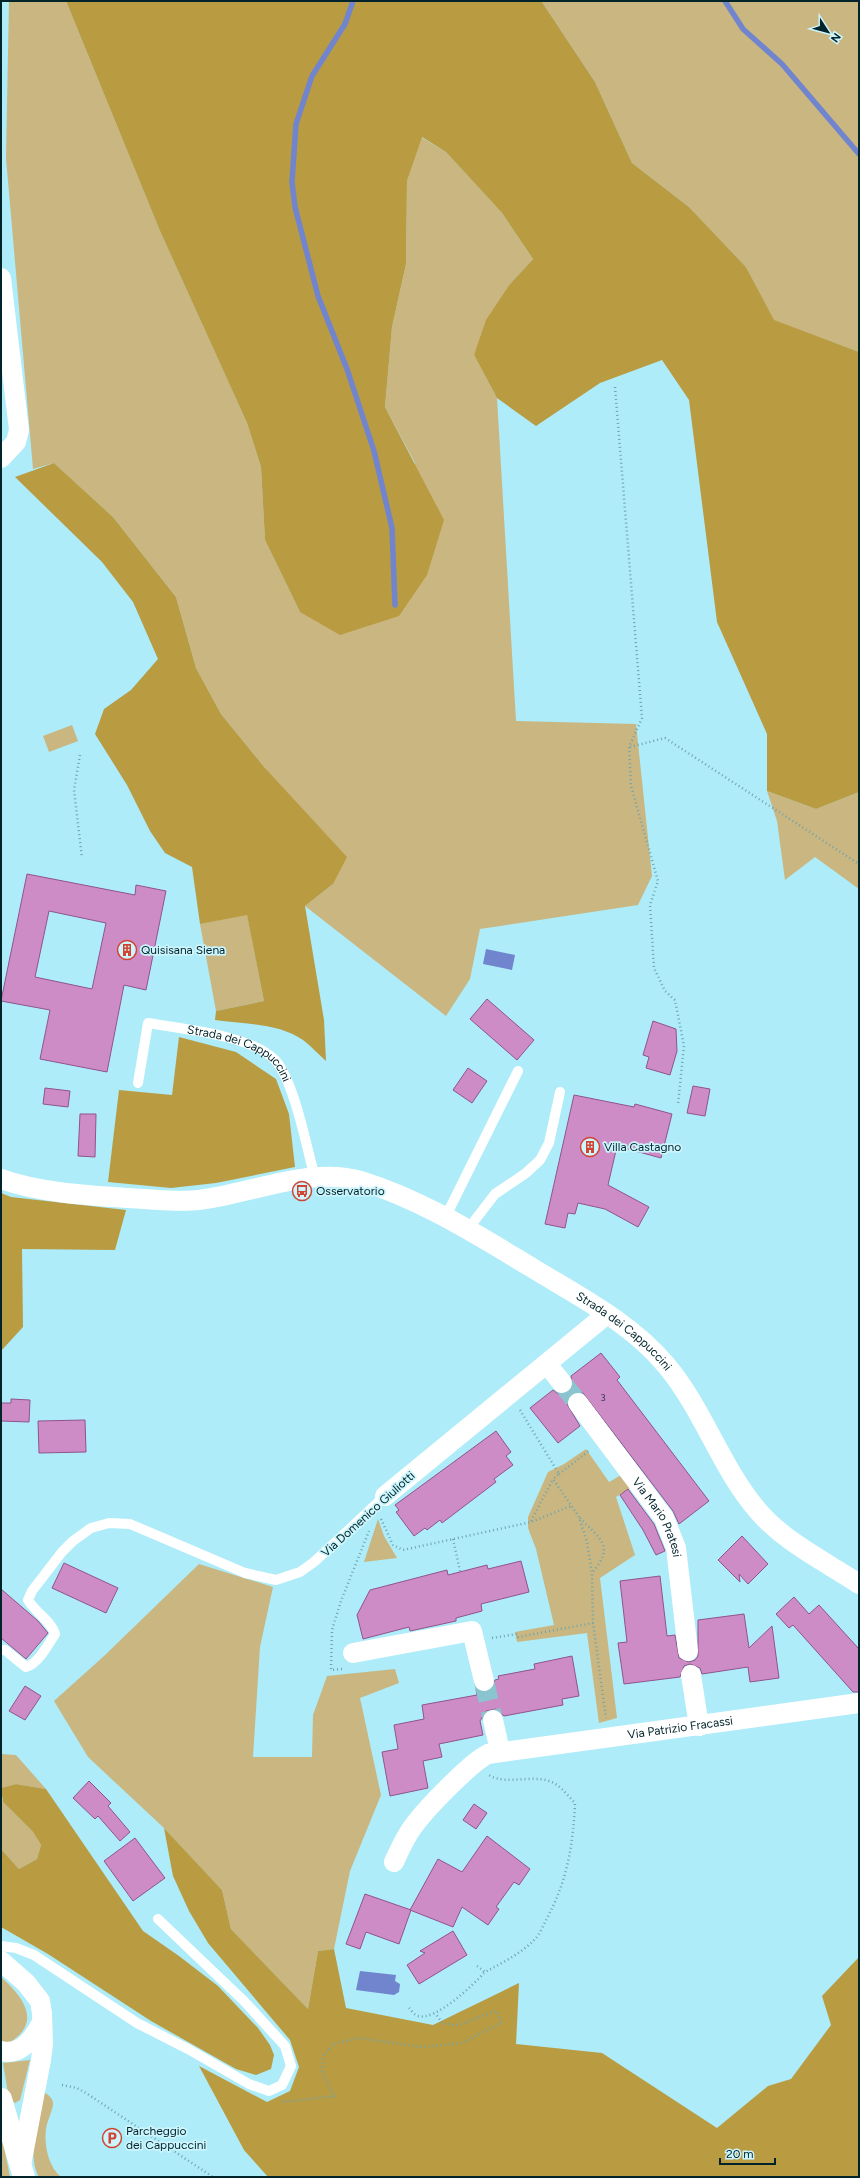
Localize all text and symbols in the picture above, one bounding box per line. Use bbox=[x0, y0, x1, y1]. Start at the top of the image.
north arrow bbox=[808, 12, 848, 52]
text: N bbox=[828, 30, 843, 45]
building icon: Quisisana Siena bbox=[116, 939, 138, 961]
place label: Quisisana Siena bbox=[141, 943, 225, 957]
street label: Strada dei Cappuccini bbox=[186, 1022, 294, 1084]
building icon: Villa Castagno bbox=[579, 1136, 601, 1158]
place label: Villa Castagno bbox=[604, 1140, 681, 1154]
bus stop icon: Osservatorio bbox=[291, 1180, 313, 1202]
place label: Osservatorio bbox=[316, 1184, 385, 1198]
street label: Strada dei Cappuccini bbox=[574, 1289, 675, 1373]
house number: 3 bbox=[600, 1391, 606, 1404]
street label: Via Domenico Giuliotti bbox=[318, 1468, 418, 1560]
street label: Via Mario Pratesi bbox=[629, 1475, 684, 1558]
street label: Via Patrizio Fracassi bbox=[626, 1713, 734, 1742]
place label: Parcheggio dei Cappuccini bbox=[126, 2124, 206, 2152]
parking icon: Parcheggio dei Cappuccini bbox=[101, 2127, 123, 2149]
scale bar bbox=[720, 2140, 775, 2166]
text: 20 m bbox=[726, 2147, 754, 2161]

